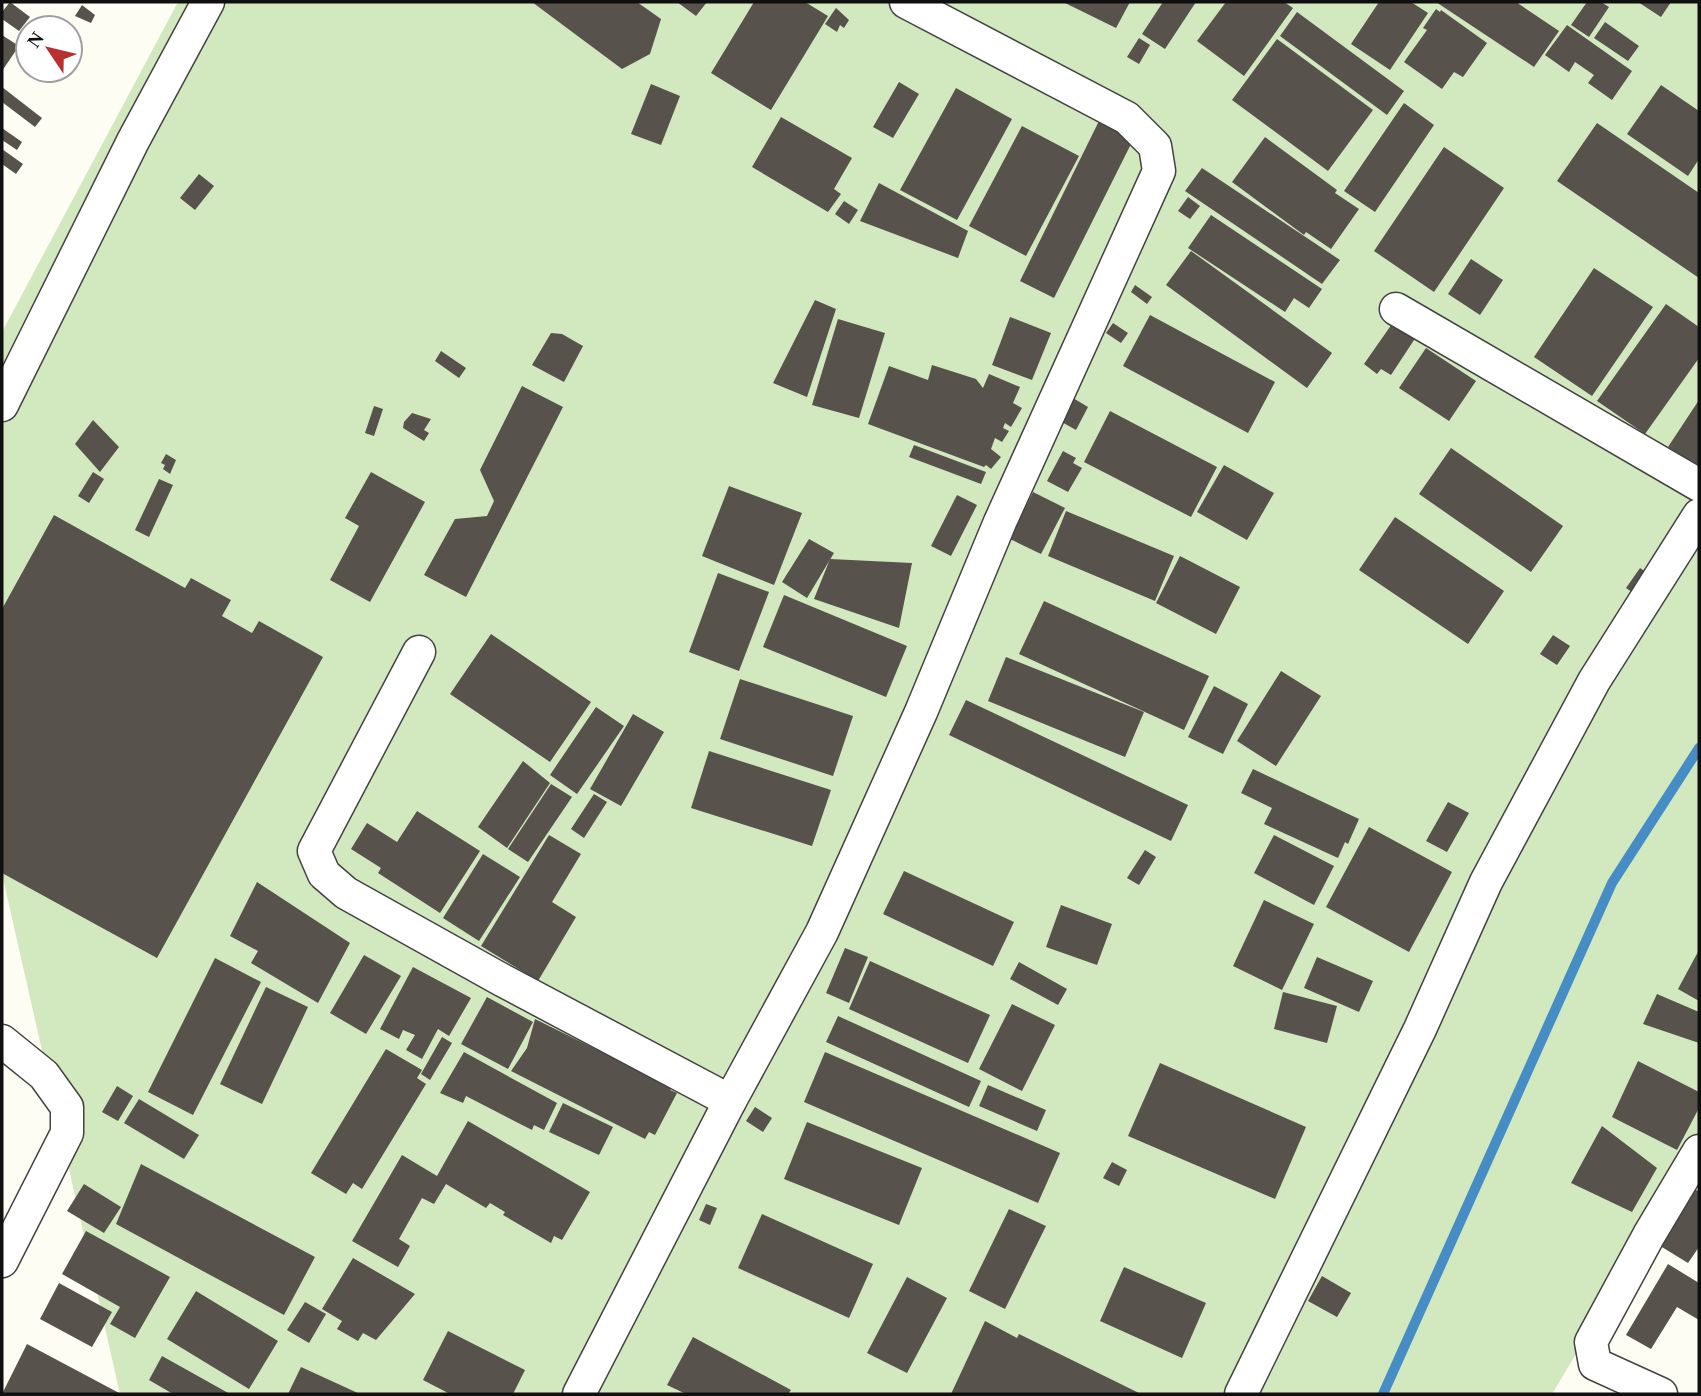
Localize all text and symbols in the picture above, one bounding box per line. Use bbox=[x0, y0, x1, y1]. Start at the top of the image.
north arrow bbox=[14, 14, 84, 84]
text: N bbox=[23, 28, 48, 51]

